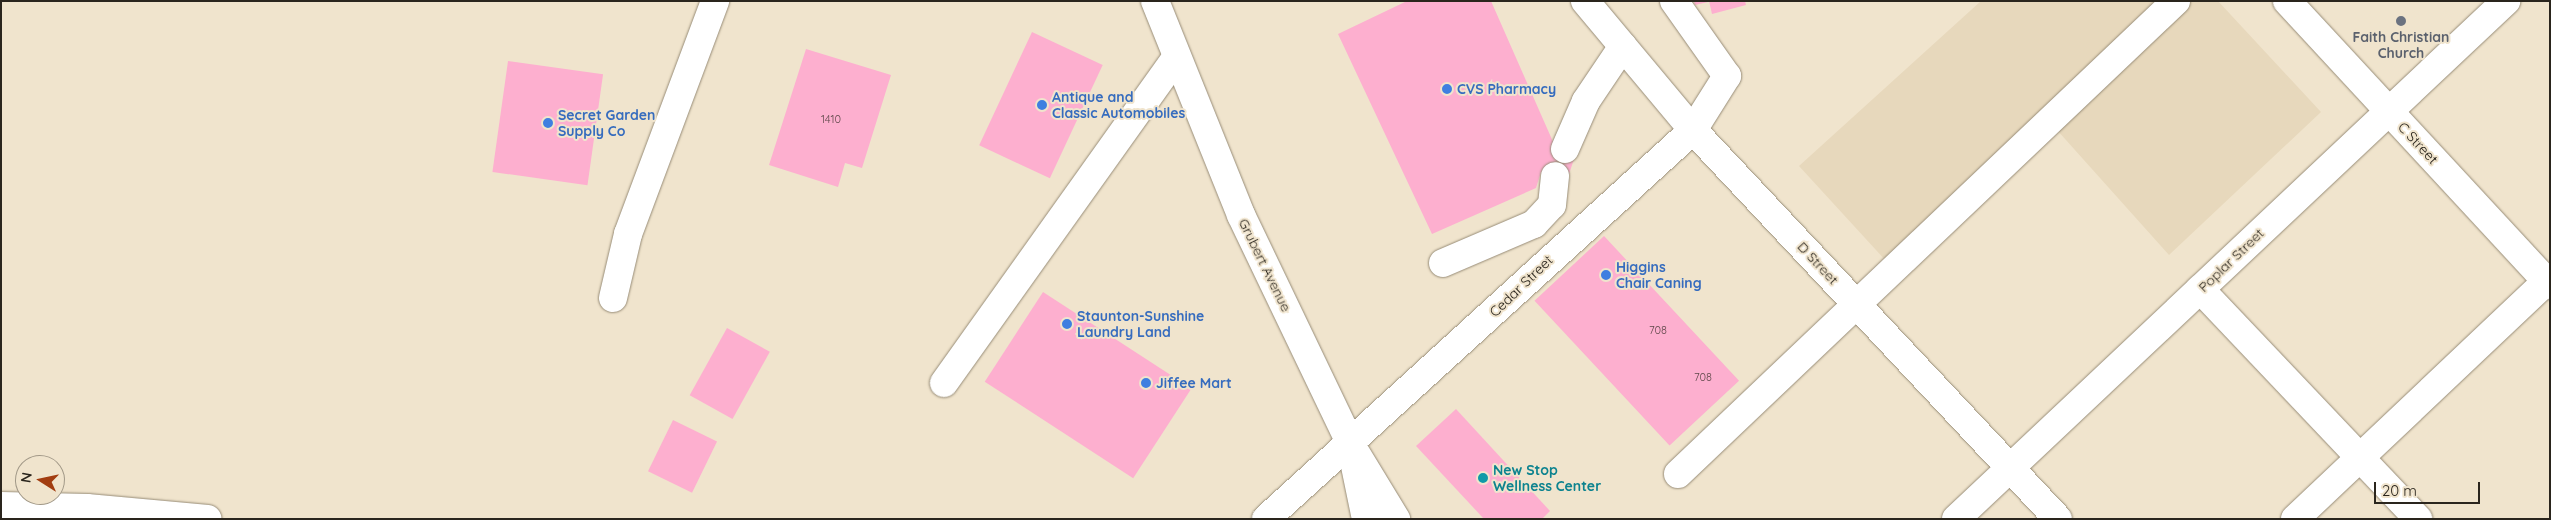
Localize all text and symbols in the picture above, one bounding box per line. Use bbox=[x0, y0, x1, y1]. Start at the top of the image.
marker: Faith Christian Church bbox=[2395, 15, 2407, 27]
place label: Faith Christian Church bbox=[2353, 29, 2449, 62]
place label: CVS Pharmacy bbox=[1457, 81, 1556, 97]
marker: CVS Pharmacy bbox=[1441, 83, 1453, 95]
place label: Antique and Classic Automobiles bbox=[1052, 89, 1185, 121]
marker: Antique and Classic Automobiles bbox=[1036, 99, 1048, 111]
place label: Secret Garden Supply Co bbox=[558, 107, 655, 140]
house number: 1410 bbox=[821, 112, 841, 126]
marker: Secret Garden Supply Co bbox=[542, 117, 554, 129]
street label: C Street bbox=[2394, 119, 2442, 167]
street label: Grubert Avenue bbox=[1235, 216, 1295, 314]
street label: Poplar Street bbox=[2195, 225, 2267, 295]
street label: D Street bbox=[1794, 238, 1842, 288]
street label: Cedar Street bbox=[1486, 252, 1556, 320]
place label: Higgins Chair Caning bbox=[1616, 259, 1702, 292]
marker: Higgins Chair Caning bbox=[1600, 269, 1612, 281]
place label: Staunton-Sunshine Laundry Land bbox=[1077, 308, 1204, 341]
marker: Staunton-Sunshine Laundry Land bbox=[1061, 318, 1073, 330]
house number: 708 bbox=[1649, 323, 1667, 337]
house number: 708 bbox=[1694, 370, 1712, 384]
place label: Jiffee Mart bbox=[1156, 375, 1232, 391]
marker: Jiffee Mart bbox=[1140, 377, 1152, 389]
north arrow bbox=[15, 455, 65, 505]
place label: New Stop Wellness Center bbox=[1493, 462, 1601, 494]
text: N bbox=[16, 471, 36, 484]
marker: New Stop Wellness Center bbox=[1477, 472, 1489, 484]
scale bar bbox=[2376, 472, 2482, 504]
text: 20 m bbox=[2382, 481, 2417, 500]

